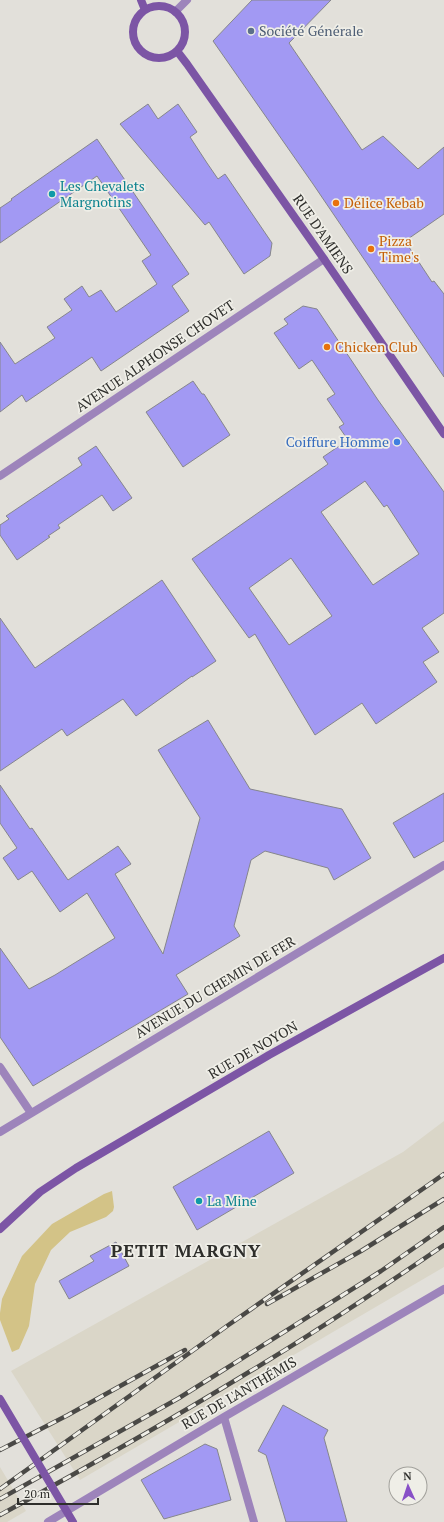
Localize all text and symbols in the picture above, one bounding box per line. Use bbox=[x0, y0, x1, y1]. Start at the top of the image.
place label: Société Générale bbox=[259, 21, 363, 40]
marker: Société Générale bbox=[246, 26, 256, 36]
place label: Les Chevalets Margnotins bbox=[60, 176, 145, 211]
marker: Les Chevalets Margnotins bbox=[47, 189, 57, 199]
street label: RUE D'AMIENS bbox=[289, 190, 358, 277]
place label: Délice Kebab bbox=[344, 193, 424, 212]
marker: Délice Kebab bbox=[331, 198, 341, 208]
place label: Pizza Time's bbox=[379, 231, 419, 266]
marker: Pizza Time's bbox=[366, 244, 376, 254]
street label: AVENUE ALPHONSE CHOVET bbox=[72, 295, 238, 416]
place label: Chicken Club bbox=[335, 337, 418, 356]
marker: Chicken Club bbox=[322, 342, 332, 352]
place label: Coiffure Homme bbox=[286, 432, 389, 451]
marker: Coiffure Homme bbox=[392, 437, 402, 447]
street label: AVENUE DU CHEMIN DE FER bbox=[131, 931, 299, 1042]
street label: RUE DE NOYON bbox=[205, 1016, 301, 1083]
place label: La Mine bbox=[207, 1191, 257, 1210]
marker: La Mine bbox=[194, 1196, 204, 1206]
district label: PETIT MARGNY bbox=[111, 1238, 261, 1262]
street label: RUE DE L'ANTHÉMIS bbox=[178, 1352, 300, 1433]
north arrow bbox=[388, 1466, 428, 1506]
text: N bbox=[403, 1469, 413, 1483]
scale bar bbox=[18, 1480, 98, 1506]
text: 20 m bbox=[24, 1486, 51, 1501]

